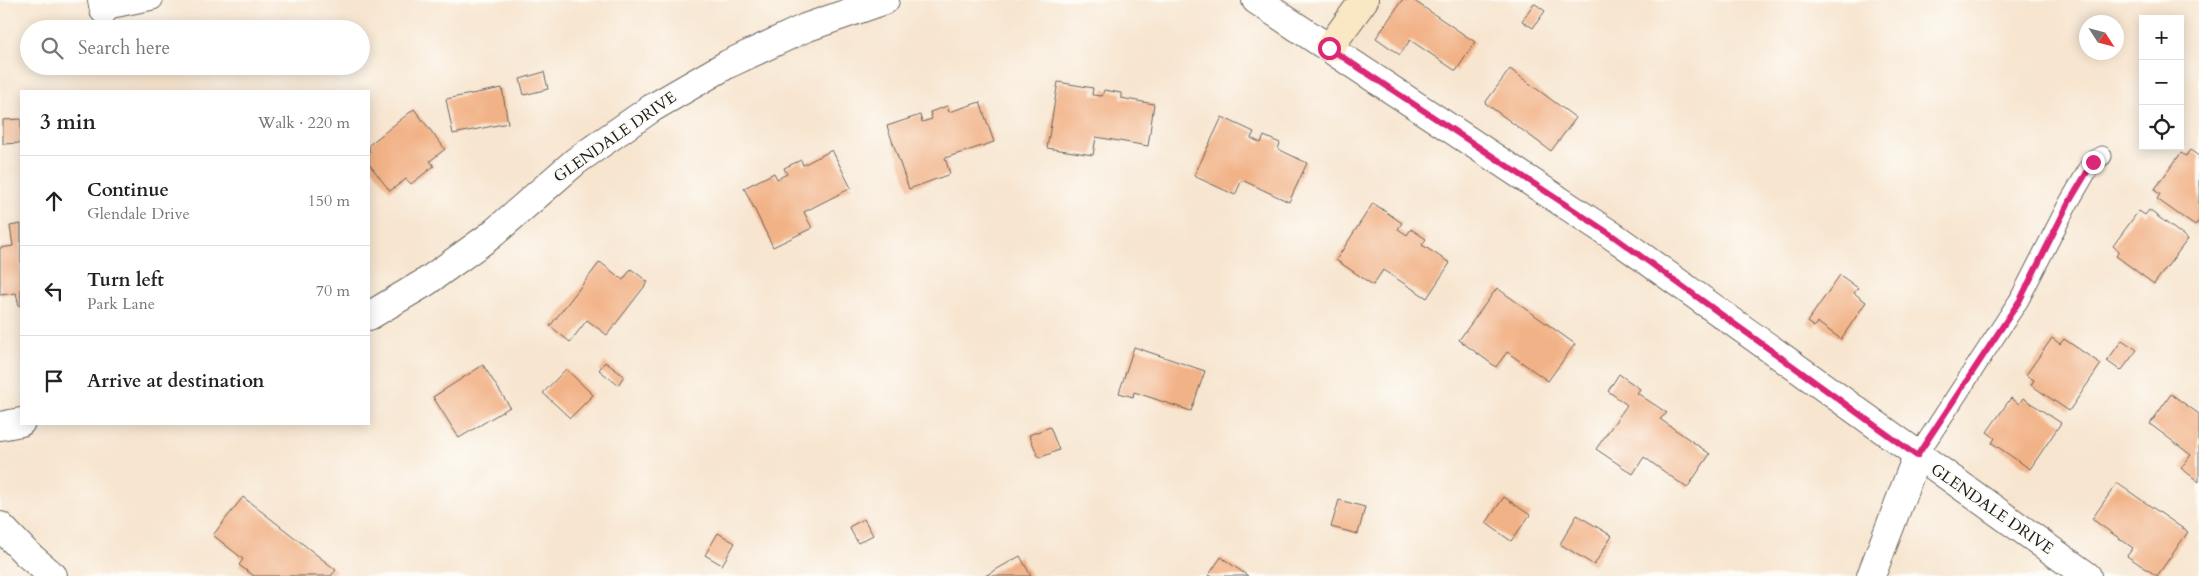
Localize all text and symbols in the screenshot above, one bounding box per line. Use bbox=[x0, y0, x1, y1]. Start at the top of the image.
north arrow bbox=[2079, 15, 2124, 60]
map controls bbox=[2139, 15, 2184, 150]
button: + bbox=[2139, 15, 2184, 60]
search box bbox=[20, 20, 370, 75]
icon: search bbox=[38, 34, 66, 62]
text: Search here bbox=[78, 35, 170, 61]
route start bbox=[1318, 37, 1341, 60]
button: − bbox=[2139, 60, 2184, 105]
street label: GLENDALE DRIVE bbox=[549, 86, 681, 188]
button: locate bbox=[2139, 105, 2184, 150]
text: 3 min bbox=[40, 108, 96, 137]
text: Walk · 220 m bbox=[258, 112, 350, 134]
route end bbox=[2082, 151, 2105, 174]
text: Continue bbox=[87, 177, 169, 203]
icon: ahead bbox=[40, 187, 68, 215]
text: 150 m bbox=[308, 190, 350, 212]
text: Glendale Drive bbox=[87, 203, 190, 225]
text: Turn left bbox=[87, 267, 164, 293]
icon: left bbox=[40, 277, 68, 305]
text: 70 m bbox=[316, 280, 350, 302]
text: Park Lane bbox=[87, 293, 155, 315]
icon: arrive bbox=[40, 367, 68, 395]
text: Arrive at destination bbox=[87, 368, 264, 394]
street label: GLENDALE DRIVE bbox=[1926, 458, 2058, 560]

